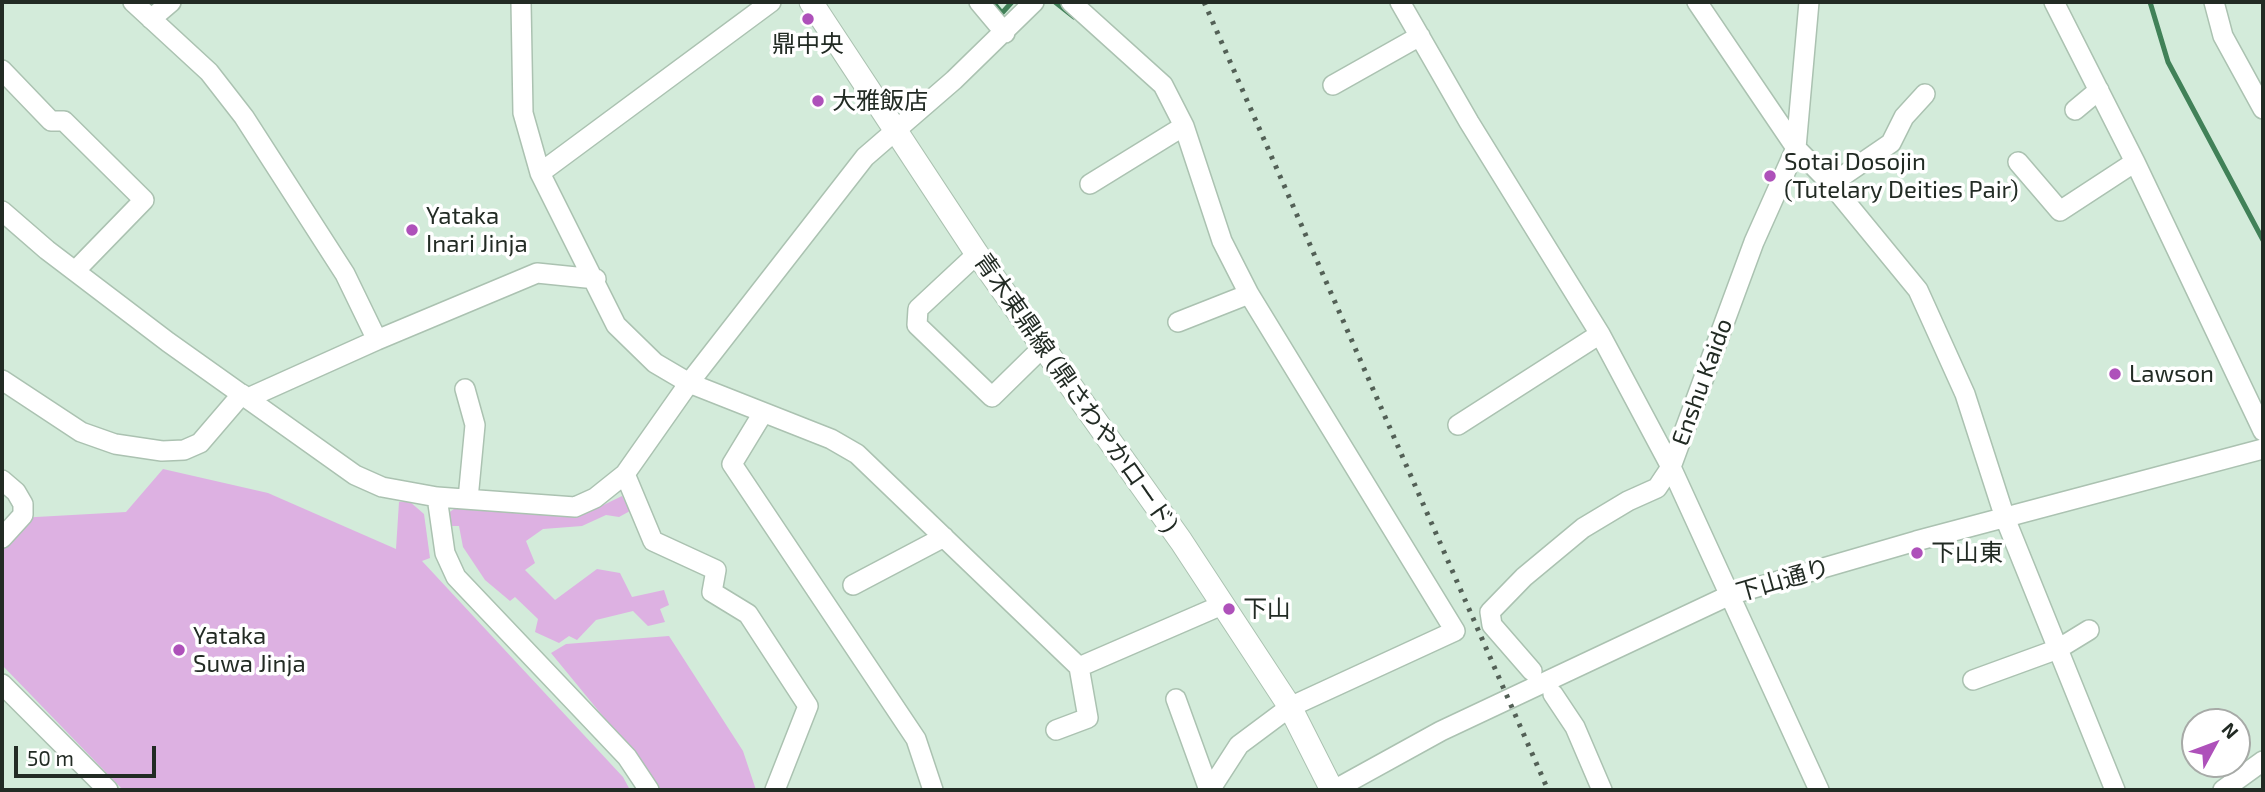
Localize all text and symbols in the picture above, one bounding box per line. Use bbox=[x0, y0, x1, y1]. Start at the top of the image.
marker: 鼎中央 bbox=[800, 11, 816, 27]
place label: 鼎中央 bbox=[772, 30, 844, 58]
place label: 大雅飯店 bbox=[832, 87, 928, 115]
marker: 大雅飯店 bbox=[810, 93, 826, 109]
place label: Sotai Dosojin (Tutelary Deities Pair) bbox=[1784, 148, 2019, 204]
marker: Sotai Dosojin (Tutelary Deities Pair) bbox=[1762, 168, 1778, 184]
place label: Yataka Inari Jinja bbox=[426, 202, 528, 258]
marker: Yataka Inari Jinja bbox=[404, 222, 420, 238]
street label: 青木東鼎線 (鼎さわやかロード) bbox=[968, 248, 1184, 538]
street label: Enshu Kaido bbox=[1666, 314, 1738, 450]
place label: Lawson bbox=[2129, 360, 2214, 388]
marker: Lawson bbox=[2107, 366, 2123, 382]
place label: 下山東 bbox=[1931, 539, 2003, 567]
marker: 下山東 bbox=[1909, 545, 1925, 561]
street label: 下山通り bbox=[1733, 553, 1833, 607]
place label: 下山 bbox=[1243, 595, 1291, 623]
marker: 下山 bbox=[1221, 601, 1237, 617]
place label: Yataka Suwa Jinja bbox=[193, 622, 306, 678]
marker: Yataka Suwa Jinja bbox=[171, 642, 187, 658]
north arrow bbox=[2181, 708, 2251, 778]
text: N bbox=[2218, 717, 2244, 743]
scale bar bbox=[18, 732, 159, 776]
text: 50 m bbox=[27, 745, 74, 770]

